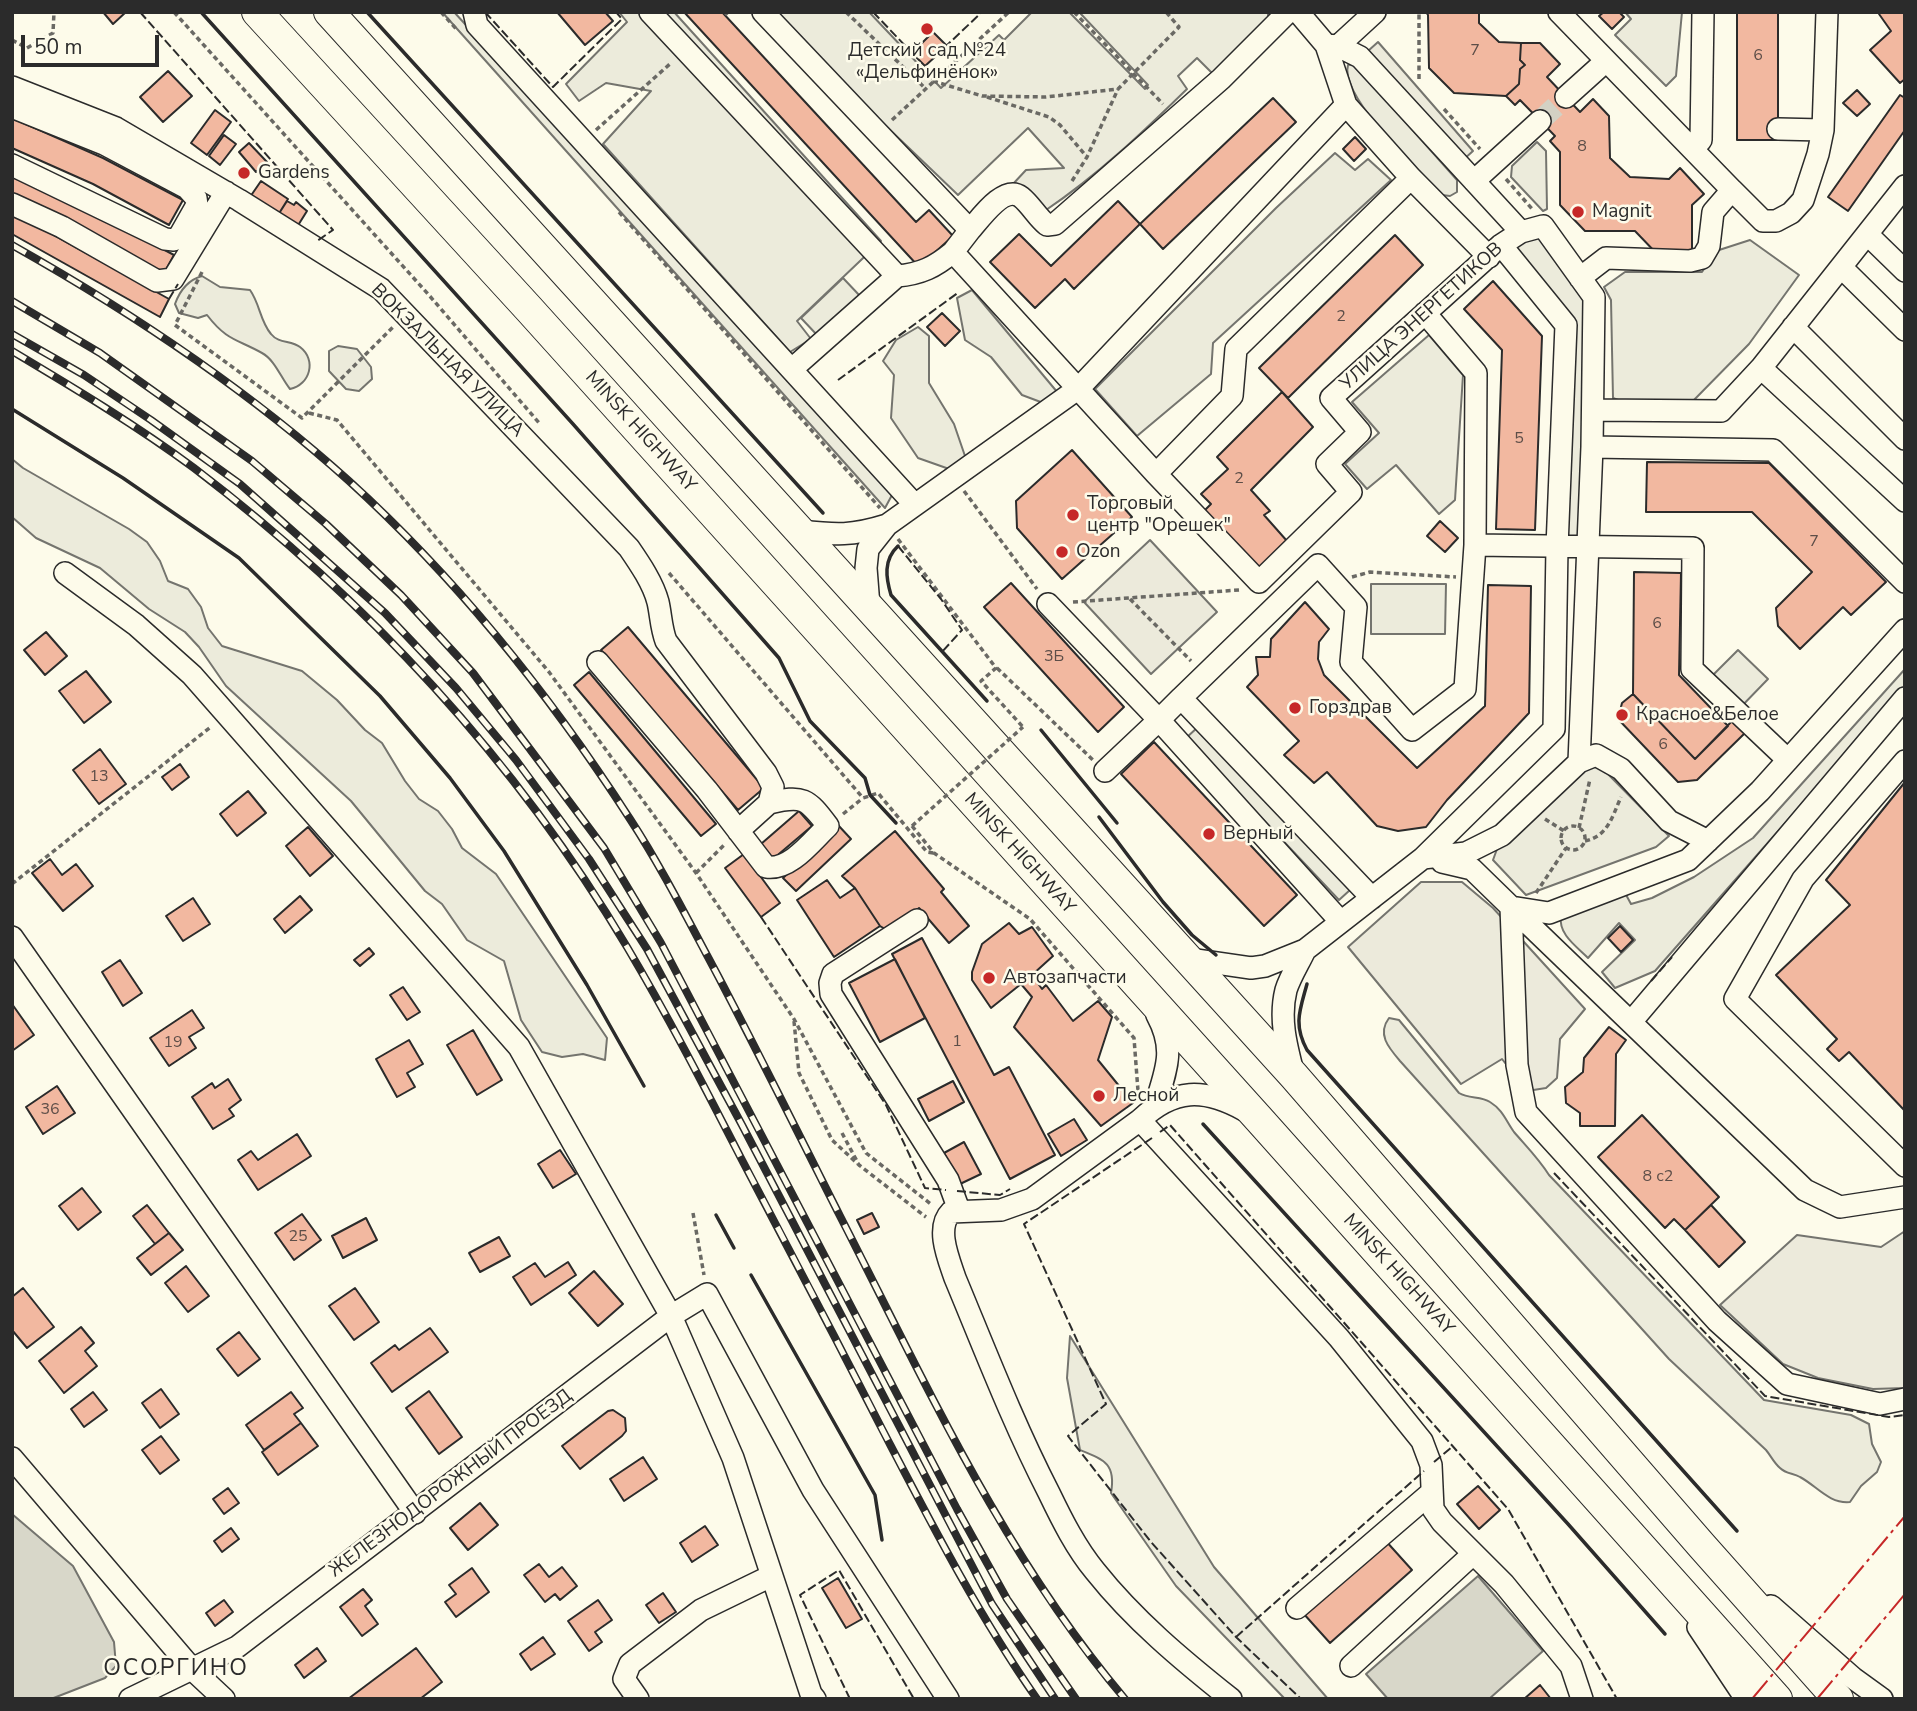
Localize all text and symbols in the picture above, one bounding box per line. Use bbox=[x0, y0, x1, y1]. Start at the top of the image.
scale bar bbox=[24, 21, 163, 65]
marker: Детский сад №24 «Дельфинёнок» bbox=[919, 21, 935, 37]
text: 50 m bbox=[34, 33, 83, 61]
place label: Детский сад №24 «Дельфинёнок» bbox=[848, 40, 1006, 84]
house number: 7 bbox=[1470, 41, 1480, 61]
house number: 6 bbox=[1753, 46, 1763, 66]
house number: 8 bbox=[1577, 137, 1587, 157]
place label: Gardens bbox=[258, 162, 330, 184]
marker: Gardens bbox=[236, 165, 252, 181]
place label: Magnit bbox=[1592, 201, 1651, 223]
marker: Magnit bbox=[1570, 204, 1586, 220]
street label: УЛИЦА ЭНЕРГЕТИКОВ bbox=[1336, 238, 1508, 396]
street label: ВОКЗАЛЬНАЯ УЛИЦА bbox=[366, 280, 528, 442]
house number: 2 bbox=[1336, 307, 1346, 327]
street label: MINSK HIGHWAY bbox=[580, 367, 700, 497]
house number: 5 bbox=[1514, 429, 1524, 449]
house number: 2 bbox=[1234, 469, 1244, 489]
place label: Торговый центр "Орешек" bbox=[1087, 493, 1231, 537]
marker: Торговый центр "Орешек" bbox=[1065, 507, 1081, 523]
house number: 7 bbox=[1809, 532, 1819, 552]
place label: Ozon bbox=[1076, 541, 1121, 563]
marker: Ozon bbox=[1054, 544, 1070, 560]
house number: 6 bbox=[1652, 614, 1662, 634]
house number: 3Б bbox=[1044, 647, 1064, 667]
place label: Горздрав bbox=[1309, 697, 1392, 719]
marker: Горздрав bbox=[1287, 700, 1303, 716]
place label: Красное&Белое bbox=[1636, 704, 1779, 726]
marker: Красное&Белое bbox=[1614, 707, 1630, 723]
house number: 6 bbox=[1658, 735, 1668, 755]
house number: 13 bbox=[89, 767, 109, 787]
street label: MINSK HIGHWAY bbox=[959, 789, 1079, 919]
place label: Верный bbox=[1223, 823, 1294, 845]
marker: Верный bbox=[1201, 826, 1217, 842]
place label: Автозапчасти bbox=[1003, 967, 1127, 989]
marker: Автозапчасти bbox=[981, 970, 997, 986]
house number: 1 bbox=[952, 1032, 962, 1052]
house number: 19 bbox=[163, 1033, 183, 1053]
place label: Лесной bbox=[1113, 1085, 1179, 1107]
marker: Лесной bbox=[1091, 1088, 1107, 1104]
house number: 36 bbox=[40, 1100, 60, 1120]
house number: 8 с2 bbox=[1643, 1167, 1673, 1187]
street label: MINSK HIGHWAY bbox=[1338, 1210, 1458, 1340]
house number: 25 bbox=[288, 1227, 308, 1247]
street label: ЖЕЛЕЗНОДОРОЖНЫЙ ПРОЕЗД bbox=[325, 1385, 577, 1583]
district label: ОСОРГИНО bbox=[104, 1655, 248, 1683]

